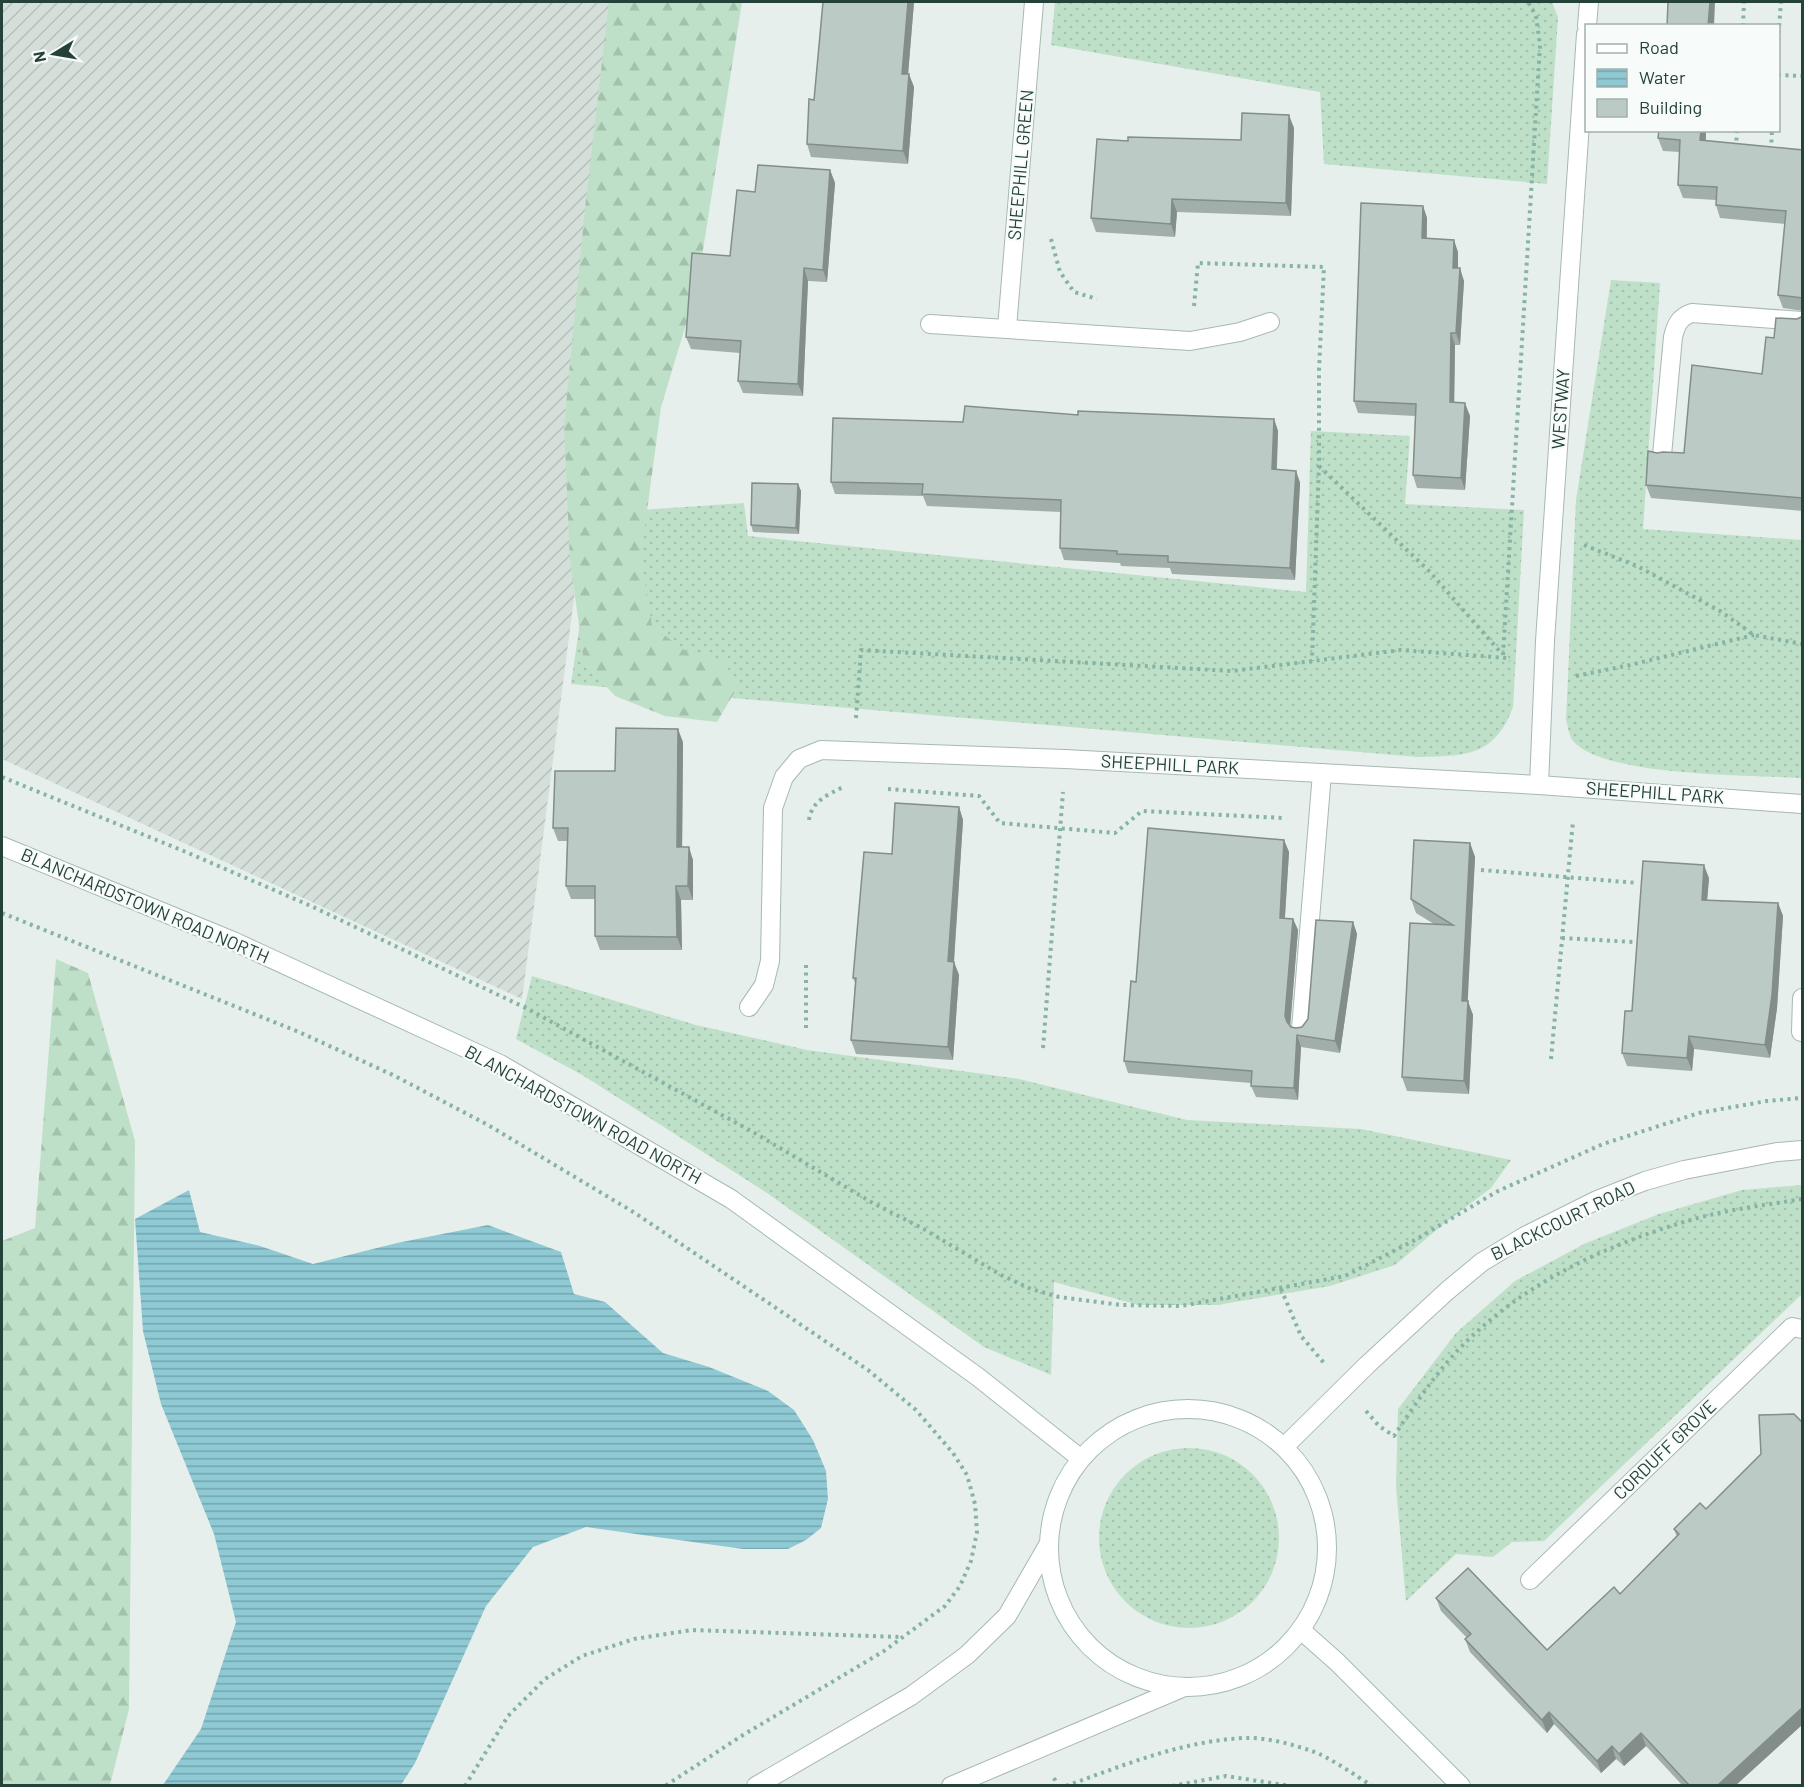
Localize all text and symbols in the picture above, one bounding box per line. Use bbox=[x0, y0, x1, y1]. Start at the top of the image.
north arrow bbox=[24, 24, 84, 84]
legend bbox=[1585, 24, 1780, 132]
text: Road bbox=[1639, 36, 1679, 58]
text: N bbox=[28, 50, 49, 64]
text: Water bbox=[1639, 66, 1686, 88]
street label: SHEEPHILL GREEN bbox=[1002, 89, 1038, 241]
text: Building bbox=[1639, 96, 1702, 118]
street label: WESTWAY bbox=[1546, 368, 1574, 450]
street label: SHEEPHILL PARK bbox=[1100, 749, 1240, 779]
street label: SHEEPHILL PARK bbox=[1585, 776, 1725, 808]
street label: BLANCHARDSTOWN ROAD NORTH bbox=[18, 843, 273, 967]
street label: BLANCHARDSTOWN ROAD NORTH bbox=[461, 1040, 706, 1189]
street label: BLACKCOURT ROAD bbox=[1487, 1176, 1638, 1265]
street label: CORDUFF GROVE bbox=[1608, 1395, 1720, 1504]

